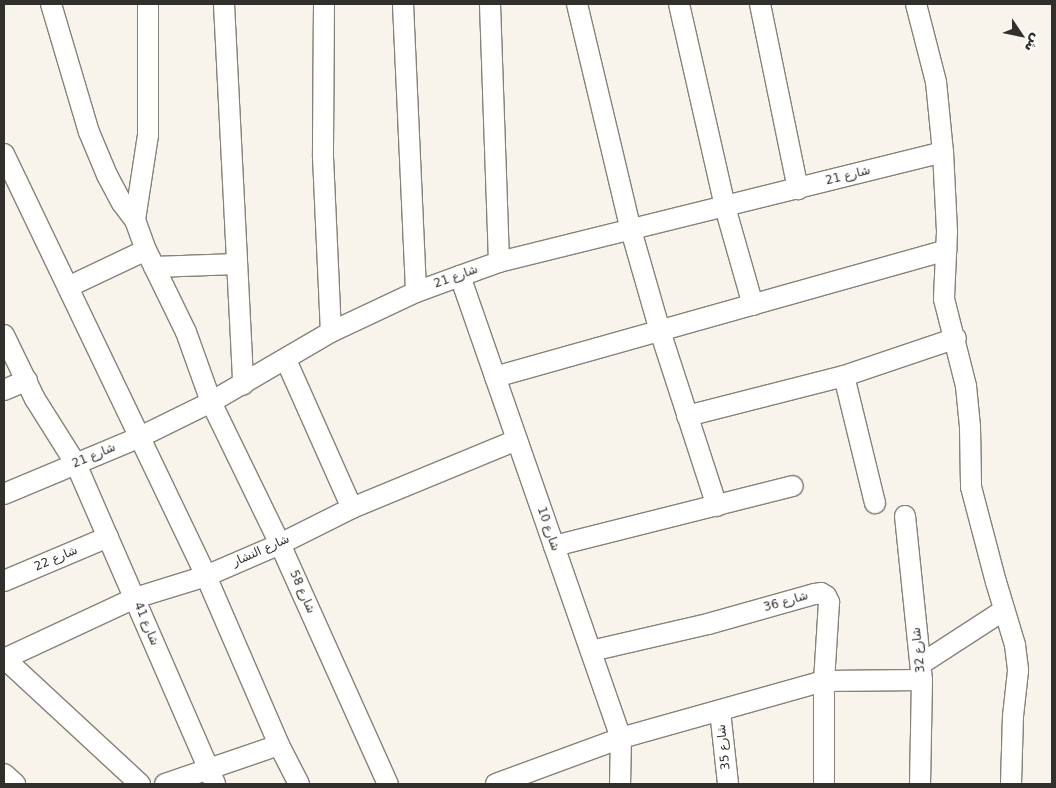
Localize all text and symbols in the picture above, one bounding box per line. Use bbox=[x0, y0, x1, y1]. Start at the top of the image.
north arrow bbox=[996, 10, 1046, 60]
text: ش bbox=[1021, 31, 1045, 56]
street label: شارع 21 bbox=[824, 163, 872, 189]
street label: شارع 21 bbox=[432, 262, 480, 292]
street label: شارع 21 bbox=[70, 440, 118, 472]
street label: شارع 10 bbox=[534, 505, 562, 553]
street label: شارع النشار bbox=[230, 532, 292, 570]
street label: شارع 22 bbox=[32, 543, 80, 575]
street label: شارع 58 bbox=[286, 568, 318, 616]
street label: شارع 36 bbox=[762, 589, 810, 615]
street label: شارع 41 bbox=[130, 600, 162, 648]
street label: شارع 32 bbox=[909, 626, 929, 674]
street label: شارع 35 bbox=[714, 723, 734, 771]

